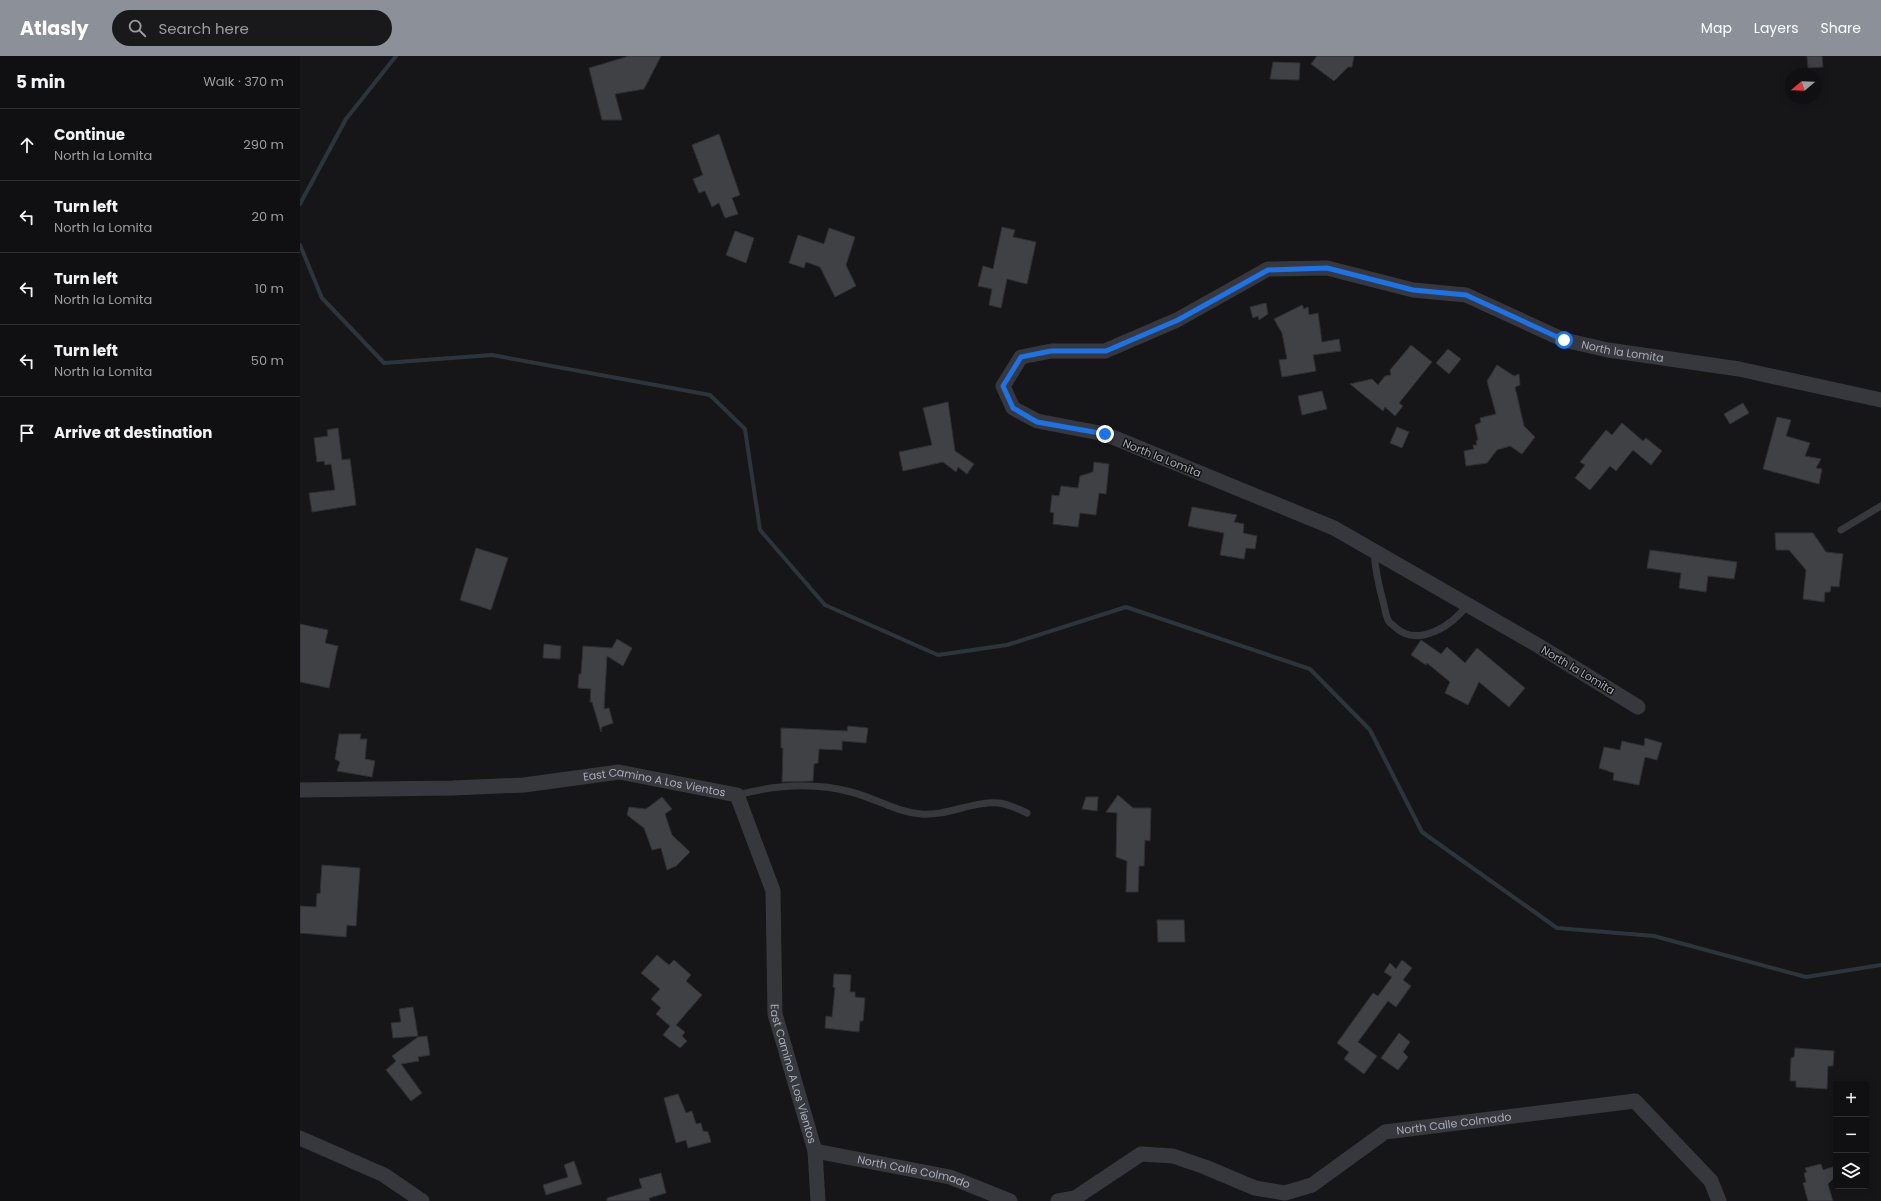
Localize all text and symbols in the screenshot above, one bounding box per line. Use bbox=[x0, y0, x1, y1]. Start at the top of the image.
search box bbox=[112, 10, 392, 46]
text: Atlasly bbox=[20, 15, 88, 42]
icon: search bbox=[126, 17, 148, 39]
text: Search here bbox=[158, 18, 249, 39]
text: Map bbox=[1701, 18, 1732, 38]
text: Layers bbox=[1754, 18, 1798, 38]
text: Share bbox=[1820, 18, 1861, 38]
north arrow bbox=[1785, 68, 1821, 104]
text: 5 min bbox=[16, 70, 65, 94]
text: Walk · 370 m bbox=[203, 72, 284, 91]
text: Continue bbox=[54, 124, 125, 145]
icon: ahead bbox=[16, 134, 38, 156]
text: 290 m bbox=[243, 135, 284, 154]
text: North la Lomita bbox=[54, 146, 152, 165]
text: Turn left bbox=[54, 196, 118, 217]
icon: left bbox=[16, 206, 38, 228]
text: 20 m bbox=[251, 207, 284, 226]
text: North la Lomita bbox=[54, 218, 152, 237]
text: Turn left bbox=[54, 268, 118, 289]
icon: left bbox=[16, 278, 38, 300]
text: 10 m bbox=[255, 279, 284, 298]
text: North la Lomita bbox=[54, 290, 152, 309]
route start bbox=[1555, 331, 1573, 349]
street label: North la Lomita bbox=[1580, 336, 1665, 366]
text: Turn left bbox=[54, 340, 118, 361]
icon: left bbox=[16, 350, 38, 372]
text: 50 m bbox=[251, 351, 284, 370]
text: North la Lomita bbox=[54, 362, 152, 381]
icon: arrive bbox=[16, 422, 38, 444]
text: Arrive at destination bbox=[54, 422, 212, 443]
route end bbox=[1096, 425, 1114, 443]
street label: North la Lomita bbox=[1120, 435, 1204, 481]
street label: North la Lomita bbox=[1538, 642, 1618, 698]
street label: East Camino A Los Vientos bbox=[582, 764, 727, 801]
street label: East Camino A Los Vientos bbox=[767, 1004, 820, 1146]
map controls bbox=[1833, 1081, 1869, 1189]
button: + bbox=[1833, 1081, 1869, 1117]
street label: North Calle Colmado bbox=[1396, 1108, 1512, 1138]
button: − bbox=[1833, 1117, 1869, 1153]
street label: North Calle Colmado bbox=[856, 1151, 973, 1192]
button: layers bbox=[1833, 1153, 1869, 1189]

